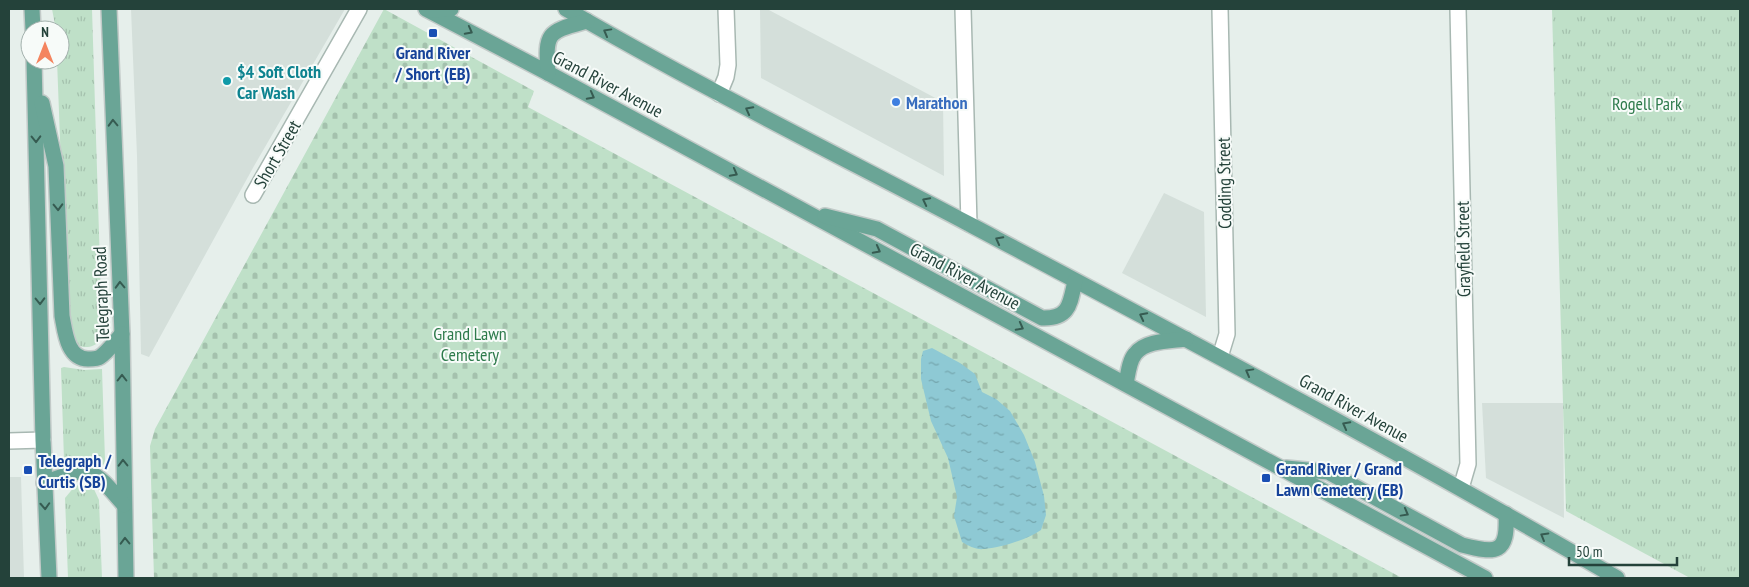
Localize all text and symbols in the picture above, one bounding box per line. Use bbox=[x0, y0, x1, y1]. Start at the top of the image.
north arrow bbox=[20, 20, 70, 70]
text: N bbox=[41, 23, 49, 41]
one-way arrow bbox=[464, 25, 473, 35]
marker: Grand River / Short (EB) bbox=[427, 27, 439, 39]
one-way arrow bbox=[603, 28, 612, 38]
place label: Grand River / Short (EB) bbox=[394, 41, 471, 85]
street label: Grand River Avenue bbox=[549, 45, 667, 123]
place label: $4 Soft Cloth Car Wash bbox=[237, 60, 321, 104]
marker: $4 Soft Cloth Car Wash bbox=[221, 75, 233, 87]
one-way arrow bbox=[586, 90, 595, 100]
place label: Marathon bbox=[906, 91, 968, 114]
park label: Rogell Park bbox=[1612, 92, 1682, 115]
marker: Marathon bbox=[890, 96, 902, 108]
one-way arrow bbox=[746, 106, 755, 116]
street label: Short Street bbox=[248, 116, 306, 192]
one-way arrow bbox=[108, 119, 118, 126]
one-way arrow bbox=[31, 135, 42, 143]
street label: Codding Street bbox=[1212, 137, 1236, 229]
one-way arrow bbox=[729, 167, 738, 177]
one-way arrow bbox=[922, 197, 931, 207]
street label: Grayfield Street bbox=[1451, 201, 1475, 297]
one-way arrow bbox=[53, 203, 63, 211]
one-way arrow bbox=[996, 236, 1005, 246]
street label: Grand River Avenue bbox=[906, 237, 1024, 315]
one-way arrow bbox=[872, 244, 881, 254]
street label: Telegraph Road bbox=[88, 246, 114, 342]
one-way arrow bbox=[114, 281, 125, 289]
one-way arrow bbox=[35, 298, 45, 306]
one-way arrow bbox=[1139, 312, 1148, 322]
one-way arrow bbox=[1015, 321, 1024, 331]
park label: Grand Lawn Cemetery bbox=[433, 322, 507, 366]
one-way arrow bbox=[1246, 368, 1255, 378]
street label: Grand River Avenue bbox=[1295, 369, 1413, 447]
one-way arrow bbox=[117, 374, 127, 382]
one-way arrow bbox=[1342, 421, 1351, 431]
place label: Telegraph / Curtis (SB) bbox=[38, 449, 112, 493]
place label: Grand River / Grand Lawn Cemetery (EB) bbox=[1276, 457, 1404, 501]
one-way arrow bbox=[118, 459, 128, 466]
marker: Telegraph / Curtis (SB) bbox=[22, 464, 34, 476]
marker: Grand River / Grand Lawn Cemetery (EB) bbox=[1260, 472, 1272, 484]
one-way arrow bbox=[40, 502, 51, 510]
one-way arrow bbox=[1399, 507, 1408, 517]
one-way arrow bbox=[1541, 532, 1550, 542]
scale bar bbox=[1569, 534, 1676, 566]
one-way arrow bbox=[119, 537, 130, 545]
text: 50 m bbox=[1576, 542, 1602, 561]

